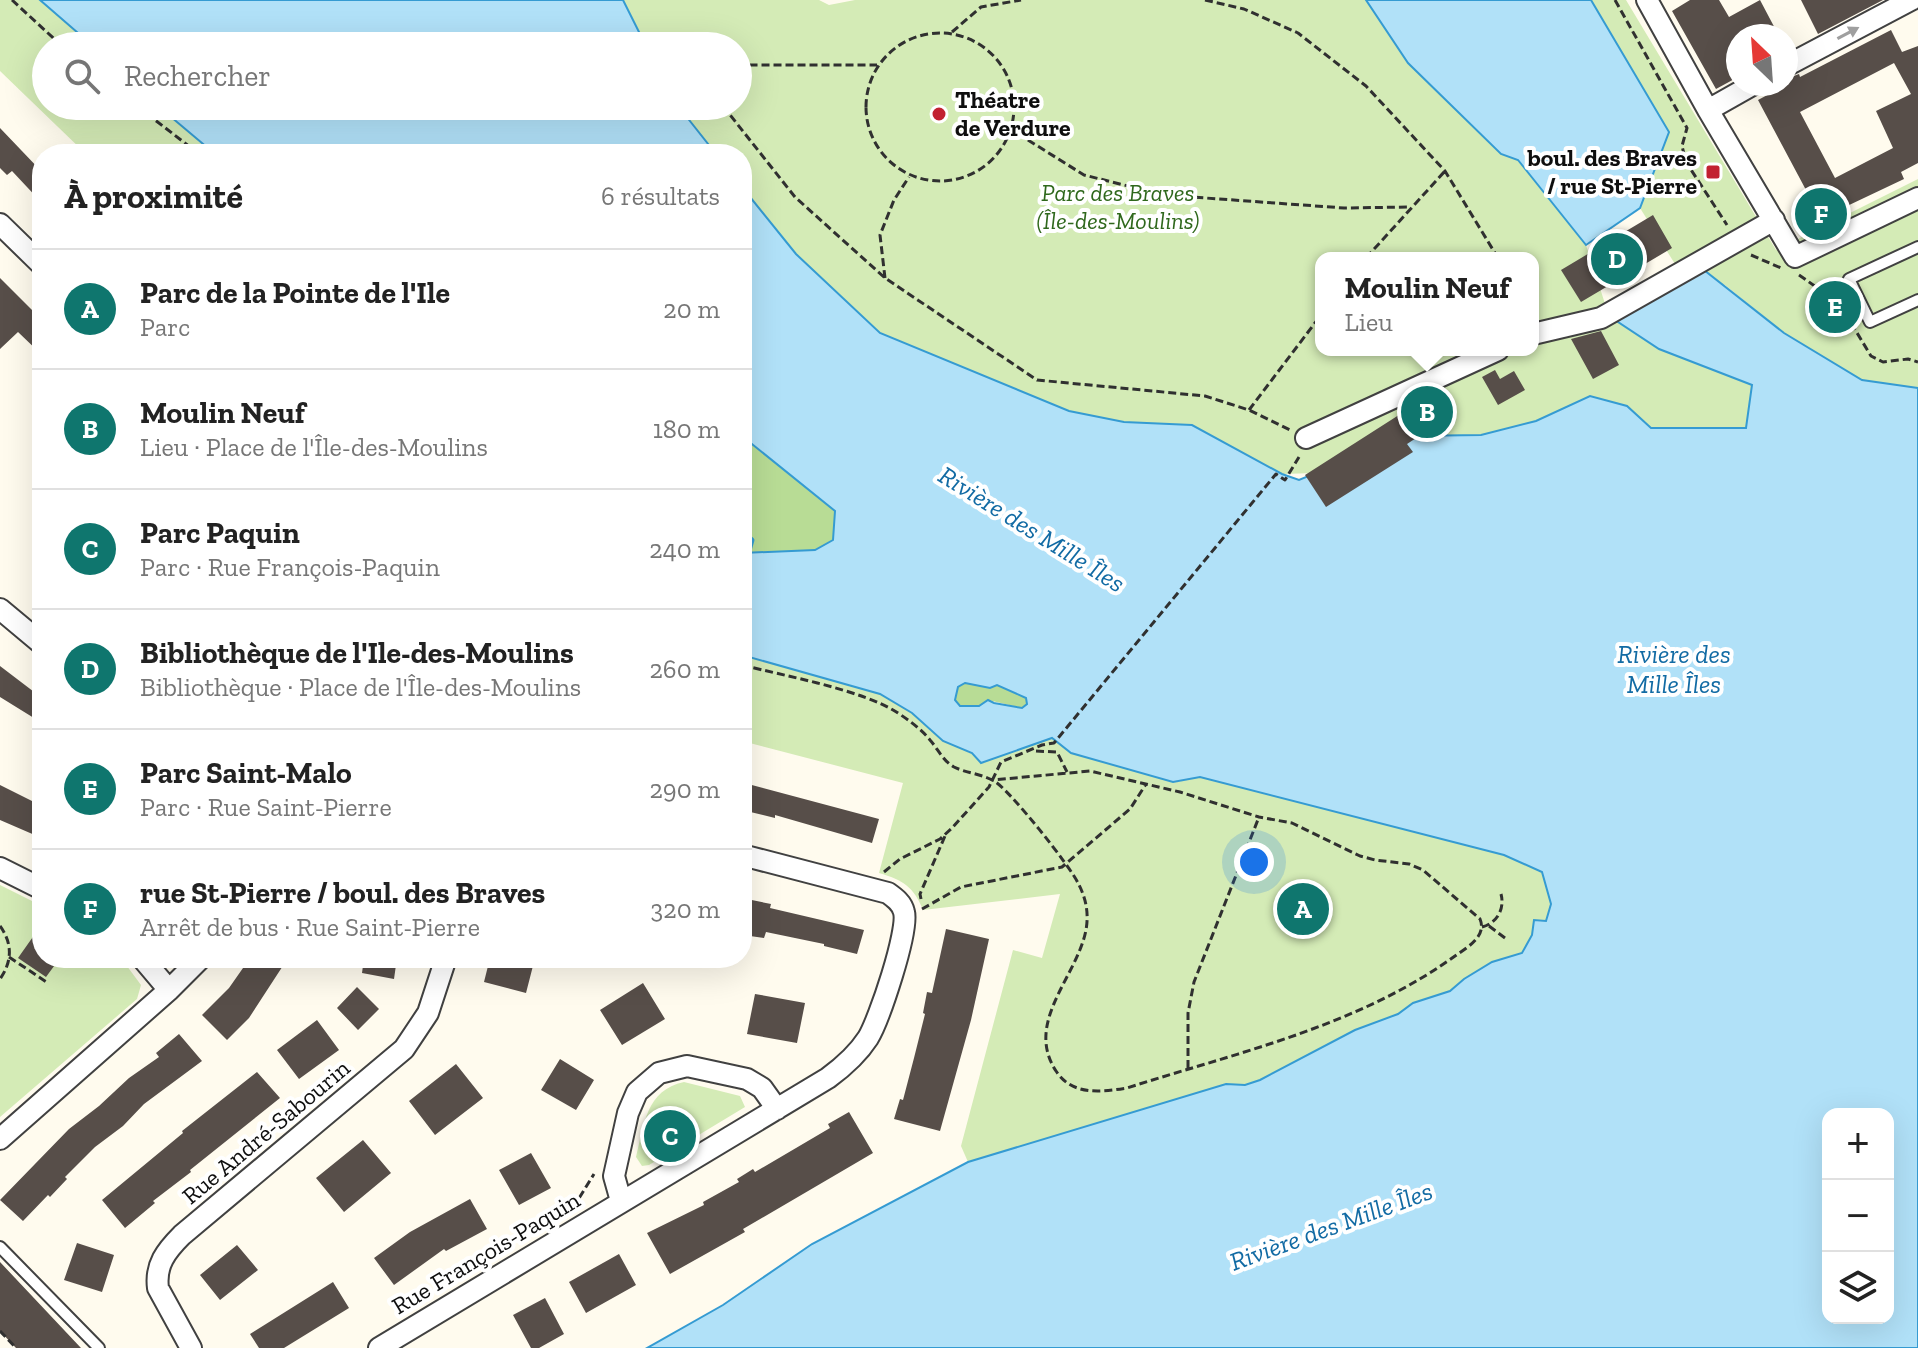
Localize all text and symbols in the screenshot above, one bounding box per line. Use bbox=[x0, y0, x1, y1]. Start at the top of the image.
north arrow bbox=[1726, 24, 1798, 96]
one-way arrow bbox=[1837, 26, 1860, 39]
search box bbox=[32, 32, 752, 120]
icon: search bbox=[60, 54, 104, 98]
text: Rechercher bbox=[124, 58, 271, 94]
place label: Théatre de Verdure bbox=[955, 85, 1071, 142]
marker: Théatre de Verdure bbox=[930, 105, 948, 123]
place label: boul. des Braves / rue St-Pierre bbox=[1527, 143, 1697, 200]
marker: boul. des Braves / rue St-Pierre bbox=[1704, 163, 1722, 181]
text: À proximité bbox=[64, 176, 243, 217]
park label: Parc des Braves (Île-des-Moulins) bbox=[1037, 178, 1199, 235]
text: 6 résultats bbox=[601, 180, 720, 212]
pin: F bbox=[1795, 184, 1847, 244]
pin: D bbox=[1591, 229, 1643, 289]
popup bbox=[1315, 252, 1539, 356]
text: Moulin Neuf bbox=[1345, 270, 1509, 306]
text: Parc de la Pointe de l'Ile bbox=[140, 275, 450, 311]
pin: E bbox=[1809, 277, 1861, 337]
text: A bbox=[81, 293, 99, 325]
text: 20 m bbox=[663, 293, 720, 325]
text: Lieu bbox=[1345, 306, 1393, 338]
text: Parc bbox=[140, 311, 190, 343]
pin: B bbox=[1401, 382, 1453, 442]
text: Moulin Neuf bbox=[140, 395, 305, 431]
text: B bbox=[82, 413, 98, 445]
text: 180 m bbox=[653, 413, 720, 445]
text: Lieu · Place de l'Île-des-Moulins bbox=[140, 431, 488, 463]
water label: Rivière des Mille Îles bbox=[933, 459, 1131, 599]
text: Parc Paquin bbox=[140, 515, 300, 551]
text: C bbox=[82, 533, 98, 565]
text: 240 m bbox=[649, 533, 720, 565]
text: Parc · Rue François-Paquin bbox=[140, 551, 440, 583]
text: Bibliothèque de l'Ile-des-Moulins bbox=[140, 635, 574, 671]
water label: Rivière des Mille Îles bbox=[1617, 638, 1731, 700]
text: D bbox=[81, 653, 99, 685]
text: 260 m bbox=[649, 653, 720, 685]
text: Bibliothèque · Place de l'Île-des-Moulins bbox=[140, 671, 581, 703]
text: Parc Saint-Malo bbox=[140, 755, 352, 791]
text: E bbox=[82, 773, 98, 805]
text: 290 m bbox=[649, 773, 720, 805]
text: Parc · Rue Saint-Pierre bbox=[140, 791, 392, 823]
your location bbox=[1234, 842, 1274, 882]
text: rue St-Pierre / boul. des Braves bbox=[140, 875, 545, 911]
pin: A bbox=[1277, 879, 1329, 939]
text: F bbox=[83, 893, 97, 925]
text: 320 m bbox=[651, 893, 720, 925]
text: Arrêt de bus · Rue Saint-Pierre bbox=[140, 911, 480, 943]
street label: Rue André-Sabourin bbox=[176, 1053, 356, 1210]
pin: C bbox=[644, 1106, 696, 1166]
map controls bbox=[1822, 1108, 1894, 1324]
button: + bbox=[1822, 1108, 1894, 1180]
water label: Rivière des Mille Îles bbox=[1225, 1174, 1437, 1278]
button: − bbox=[1822, 1180, 1894, 1252]
street label: Rue François-Paquin bbox=[386, 1185, 585, 1320]
button: layers bbox=[1822, 1252, 1894, 1324]

